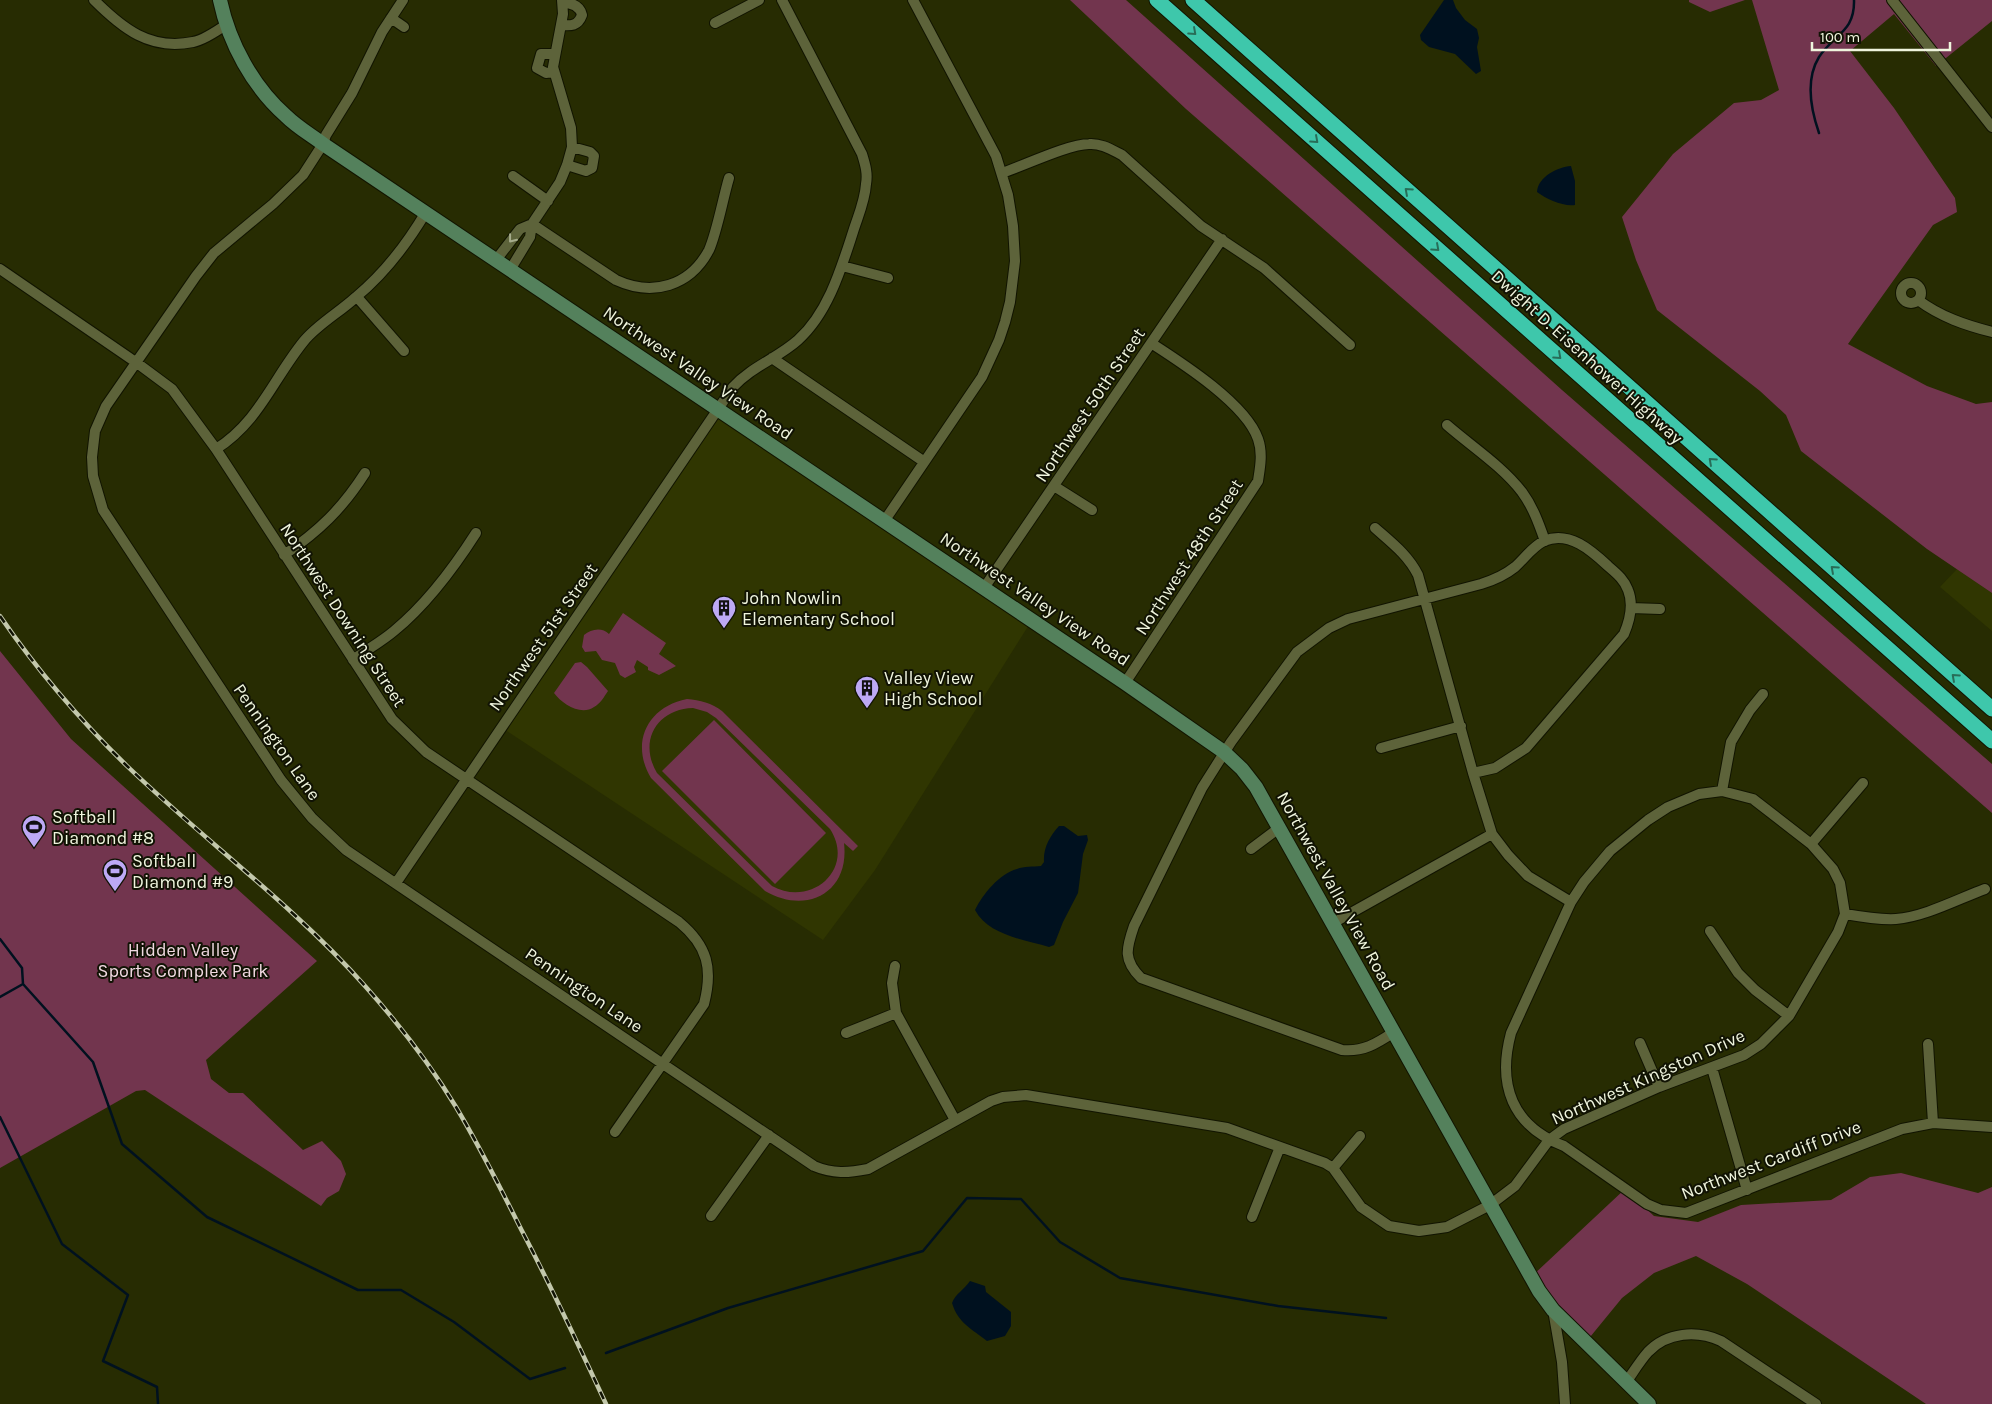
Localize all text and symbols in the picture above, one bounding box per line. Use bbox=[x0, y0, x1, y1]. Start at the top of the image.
scale bar bbox=[1812, 20, 1950, 52]
one-way arrow bbox=[1188, 27, 1197, 36]
text: 100 m bbox=[1820, 28, 1860, 46]
one-way arrow bbox=[1309, 134, 1318, 143]
one-way arrow bbox=[1404, 187, 1413, 196]
one-way arrow bbox=[509, 233, 518, 243]
one-way arrow bbox=[1431, 242, 1440, 251]
street label: Dwight D. Eisenhower Highway bbox=[1487, 265, 1688, 449]
street label: Northwest Valley View Road bbox=[599, 301, 797, 445]
street label: Northwest 50th Street bbox=[1030, 324, 1150, 486]
one-way arrow bbox=[1552, 350, 1561, 359]
one-way arrow bbox=[1709, 458, 1718, 467]
street label: Northwest 48th Street bbox=[1130, 475, 1248, 639]
street label: Northwest Downing Street bbox=[275, 519, 411, 711]
street label: Northwest Valley View Road bbox=[936, 527, 1134, 671]
street label: Northwest 51st Street bbox=[484, 559, 602, 715]
one-way arrow bbox=[1830, 566, 1839, 575]
place label: John Nowlin Elementary School bbox=[742, 587, 895, 630]
building icon: John Nowlin Elementary School bbox=[711, 595, 737, 629]
place label: Valley View High School bbox=[884, 667, 982, 710]
one-way arrow bbox=[1952, 674, 1961, 683]
building icon: Valley View High School bbox=[854, 675, 880, 709]
street label: Pennington Lane bbox=[229, 679, 325, 805]
street label: Northwest Valley View Road bbox=[1272, 788, 1400, 994]
place label: Softball Diamond #8 bbox=[52, 806, 154, 849]
sports icon: Softball Diamond #8 bbox=[21, 814, 47, 848]
place label: Softball Diamond #9 bbox=[132, 850, 233, 893]
sports icon: Softball Diamond #9 bbox=[102, 858, 128, 892]
park label: Hidden Valley Sports Complex Park bbox=[98, 939, 268, 982]
street label: Pennington Lane bbox=[521, 942, 647, 1038]
street label: Northwest Kingston Drive bbox=[1548, 1024, 1748, 1130]
street label: Northwest Cardiff Drive bbox=[1678, 1115, 1864, 1205]

